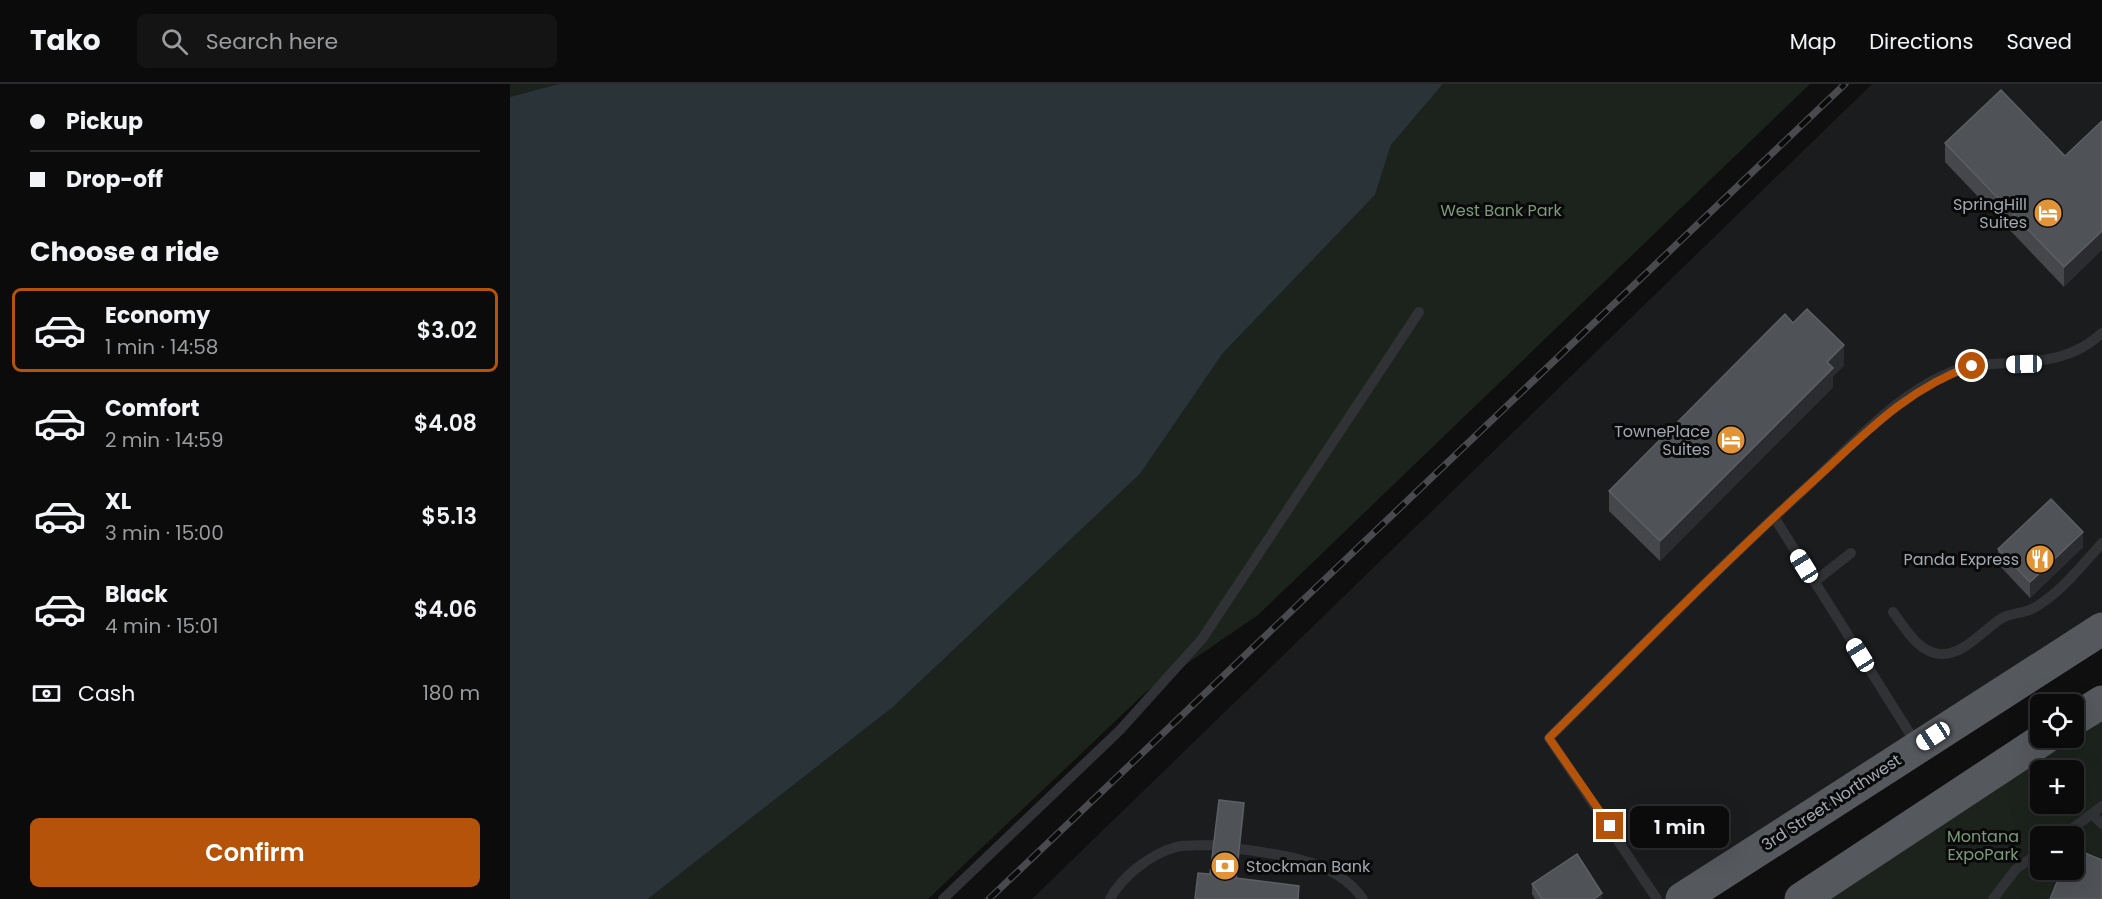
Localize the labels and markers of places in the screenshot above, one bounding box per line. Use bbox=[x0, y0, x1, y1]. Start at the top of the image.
place label: SpringHill Suites bbox=[1953, 193, 2027, 234]
hotel icon: SpringHill Suites bbox=[2032, 197, 2064, 229]
place label: TownePlace Suites bbox=[1614, 420, 1710, 461]
hotel icon: TownePlace Suites bbox=[1715, 424, 1747, 456]
restaurant icon: Panda Express bbox=[2024, 543, 2056, 575]
place label: Panda Express bbox=[1903, 548, 2019, 571]
bank icon: Stockman Bank bbox=[1209, 850, 1241, 882]
place label: Stockman Bank bbox=[1246, 855, 1371, 878]

